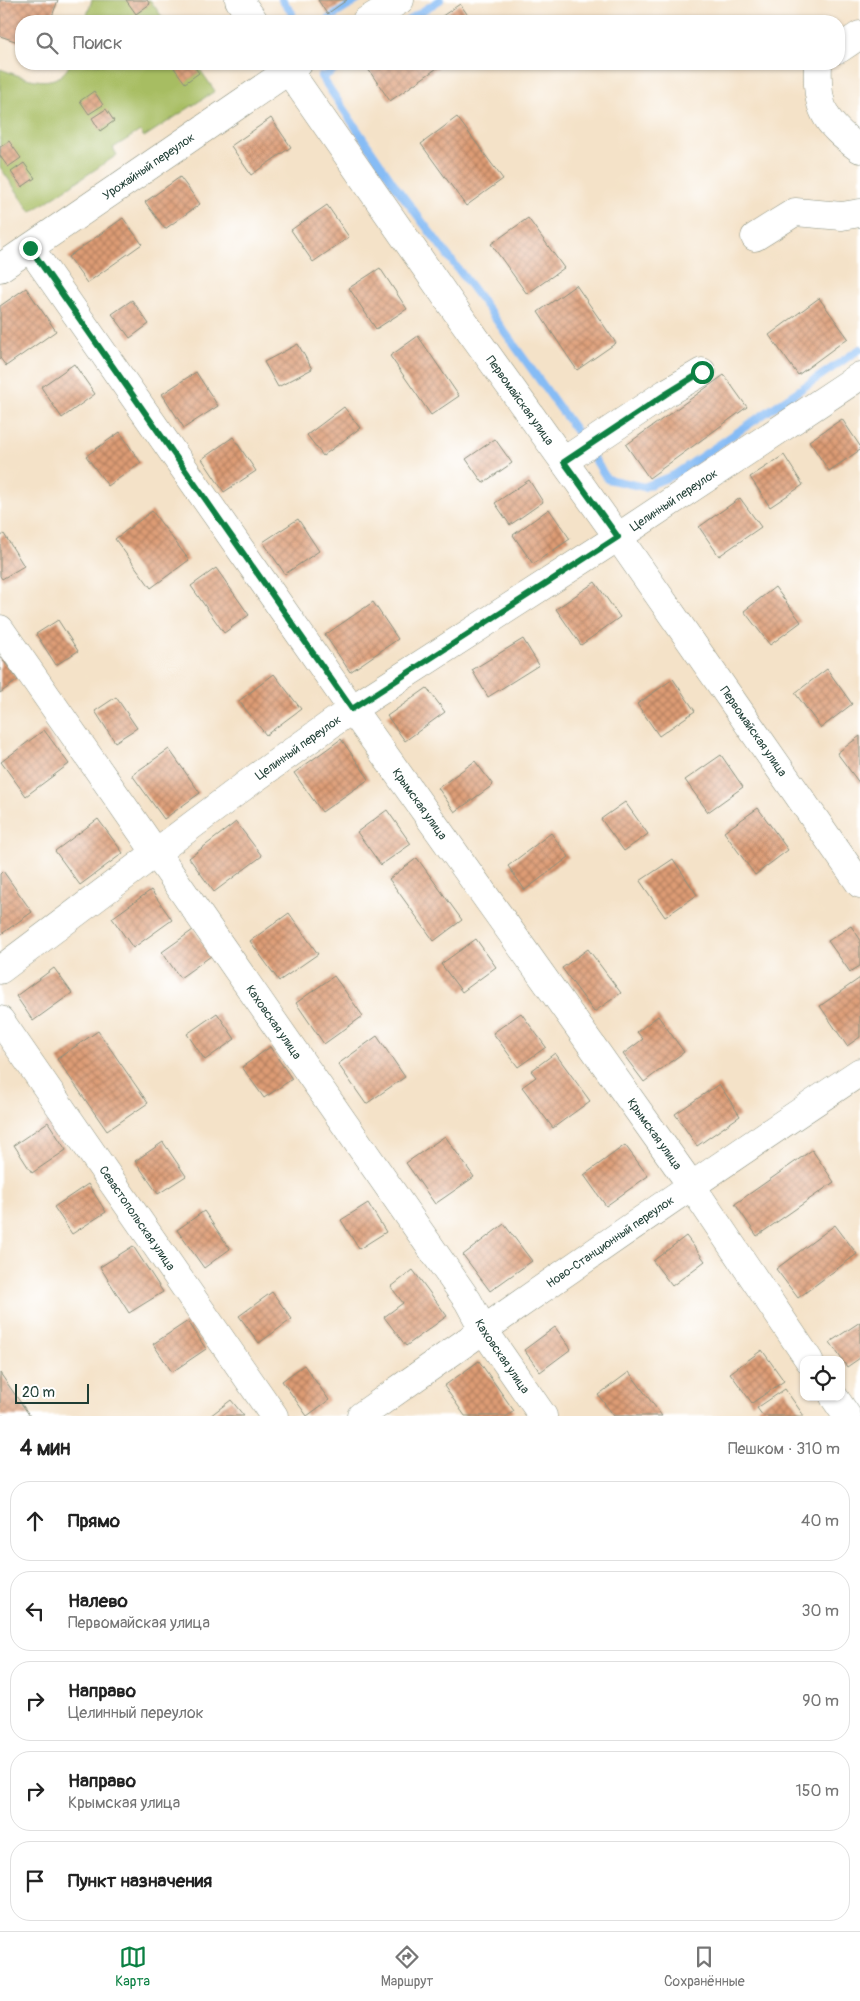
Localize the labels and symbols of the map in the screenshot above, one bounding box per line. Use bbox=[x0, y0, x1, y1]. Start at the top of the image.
street label: Урожайный переулок bbox=[100, 130, 198, 203]
route end bbox=[19, 237, 42, 260]
street label: Первомайская улица bbox=[483, 353, 557, 449]
route start bbox=[691, 361, 714, 384]
street label: Целинный переулок bbox=[627, 466, 721, 535]
street label: Первомайская улица bbox=[717, 684, 790, 780]
street label: Целинный переулок bbox=[253, 712, 344, 784]
street label: Крымская улица bbox=[389, 766, 450, 843]
street label: Каховская улица bbox=[242, 982, 305, 1063]
street label: Крымская улица bbox=[624, 1096, 685, 1173]
street label: Севастопольская улица bbox=[95, 1163, 178, 1274]
street label: Ново-Станционный переулок bbox=[544, 1193, 677, 1291]
street label: Каховская улица bbox=[471, 1317, 533, 1397]
scale bar bbox=[15, 1381, 89, 1404]

